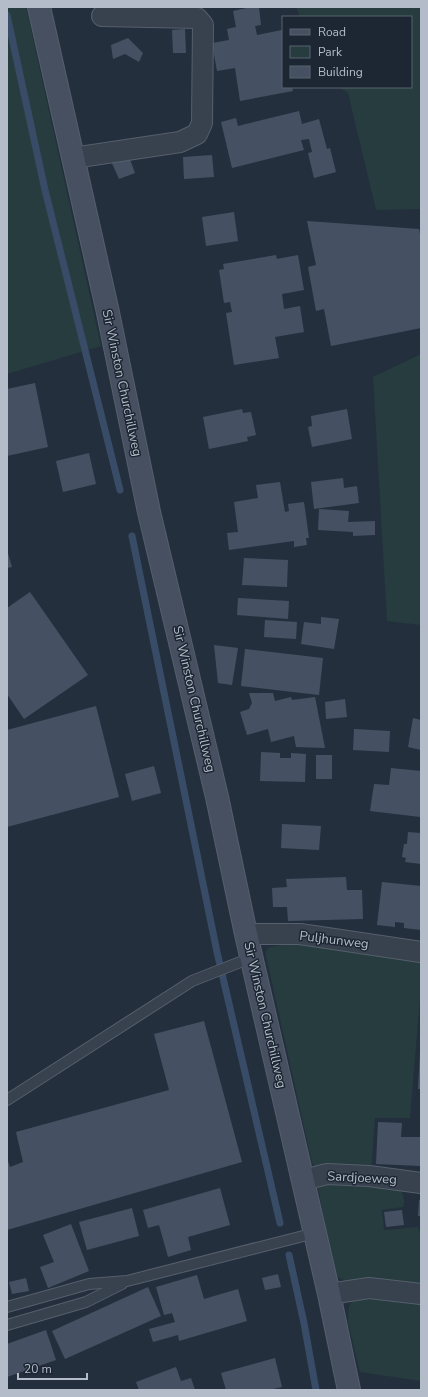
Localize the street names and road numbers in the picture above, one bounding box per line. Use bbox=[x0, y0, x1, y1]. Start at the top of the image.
street label: Sir Winston Churchillweg bbox=[98, 308, 146, 458]
street label: Sir Winston Churchillweg bbox=[168, 624, 220, 774]
street label: Puljhunweg bbox=[298, 927, 370, 953]
street label: Sir Winston Churchillweg bbox=[239, 940, 291, 1090]
street label: Sardjoeweg bbox=[327, 1167, 397, 1189]

